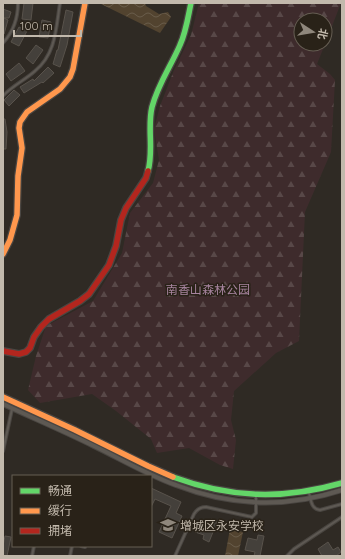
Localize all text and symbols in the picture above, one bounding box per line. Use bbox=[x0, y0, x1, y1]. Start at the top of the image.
scale bar bbox=[14, 12, 81, 38]
north arrow bbox=[293, 12, 333, 52]
text: 100 m bbox=[20, 18, 53, 33]
text: 北 bbox=[315, 27, 331, 41]
park label: 南香山森林公园 bbox=[166, 282, 250, 297]
legend bbox=[12, 475, 152, 547]
text: 畅通 bbox=[48, 483, 72, 498]
text: 缓行 bbox=[48, 503, 72, 518]
school or university icon: 增城区永安学校 bbox=[159, 516, 177, 534]
place label: 增城区永安学校 bbox=[180, 518, 264, 533]
text: 拥堵 bbox=[48, 523, 72, 538]

